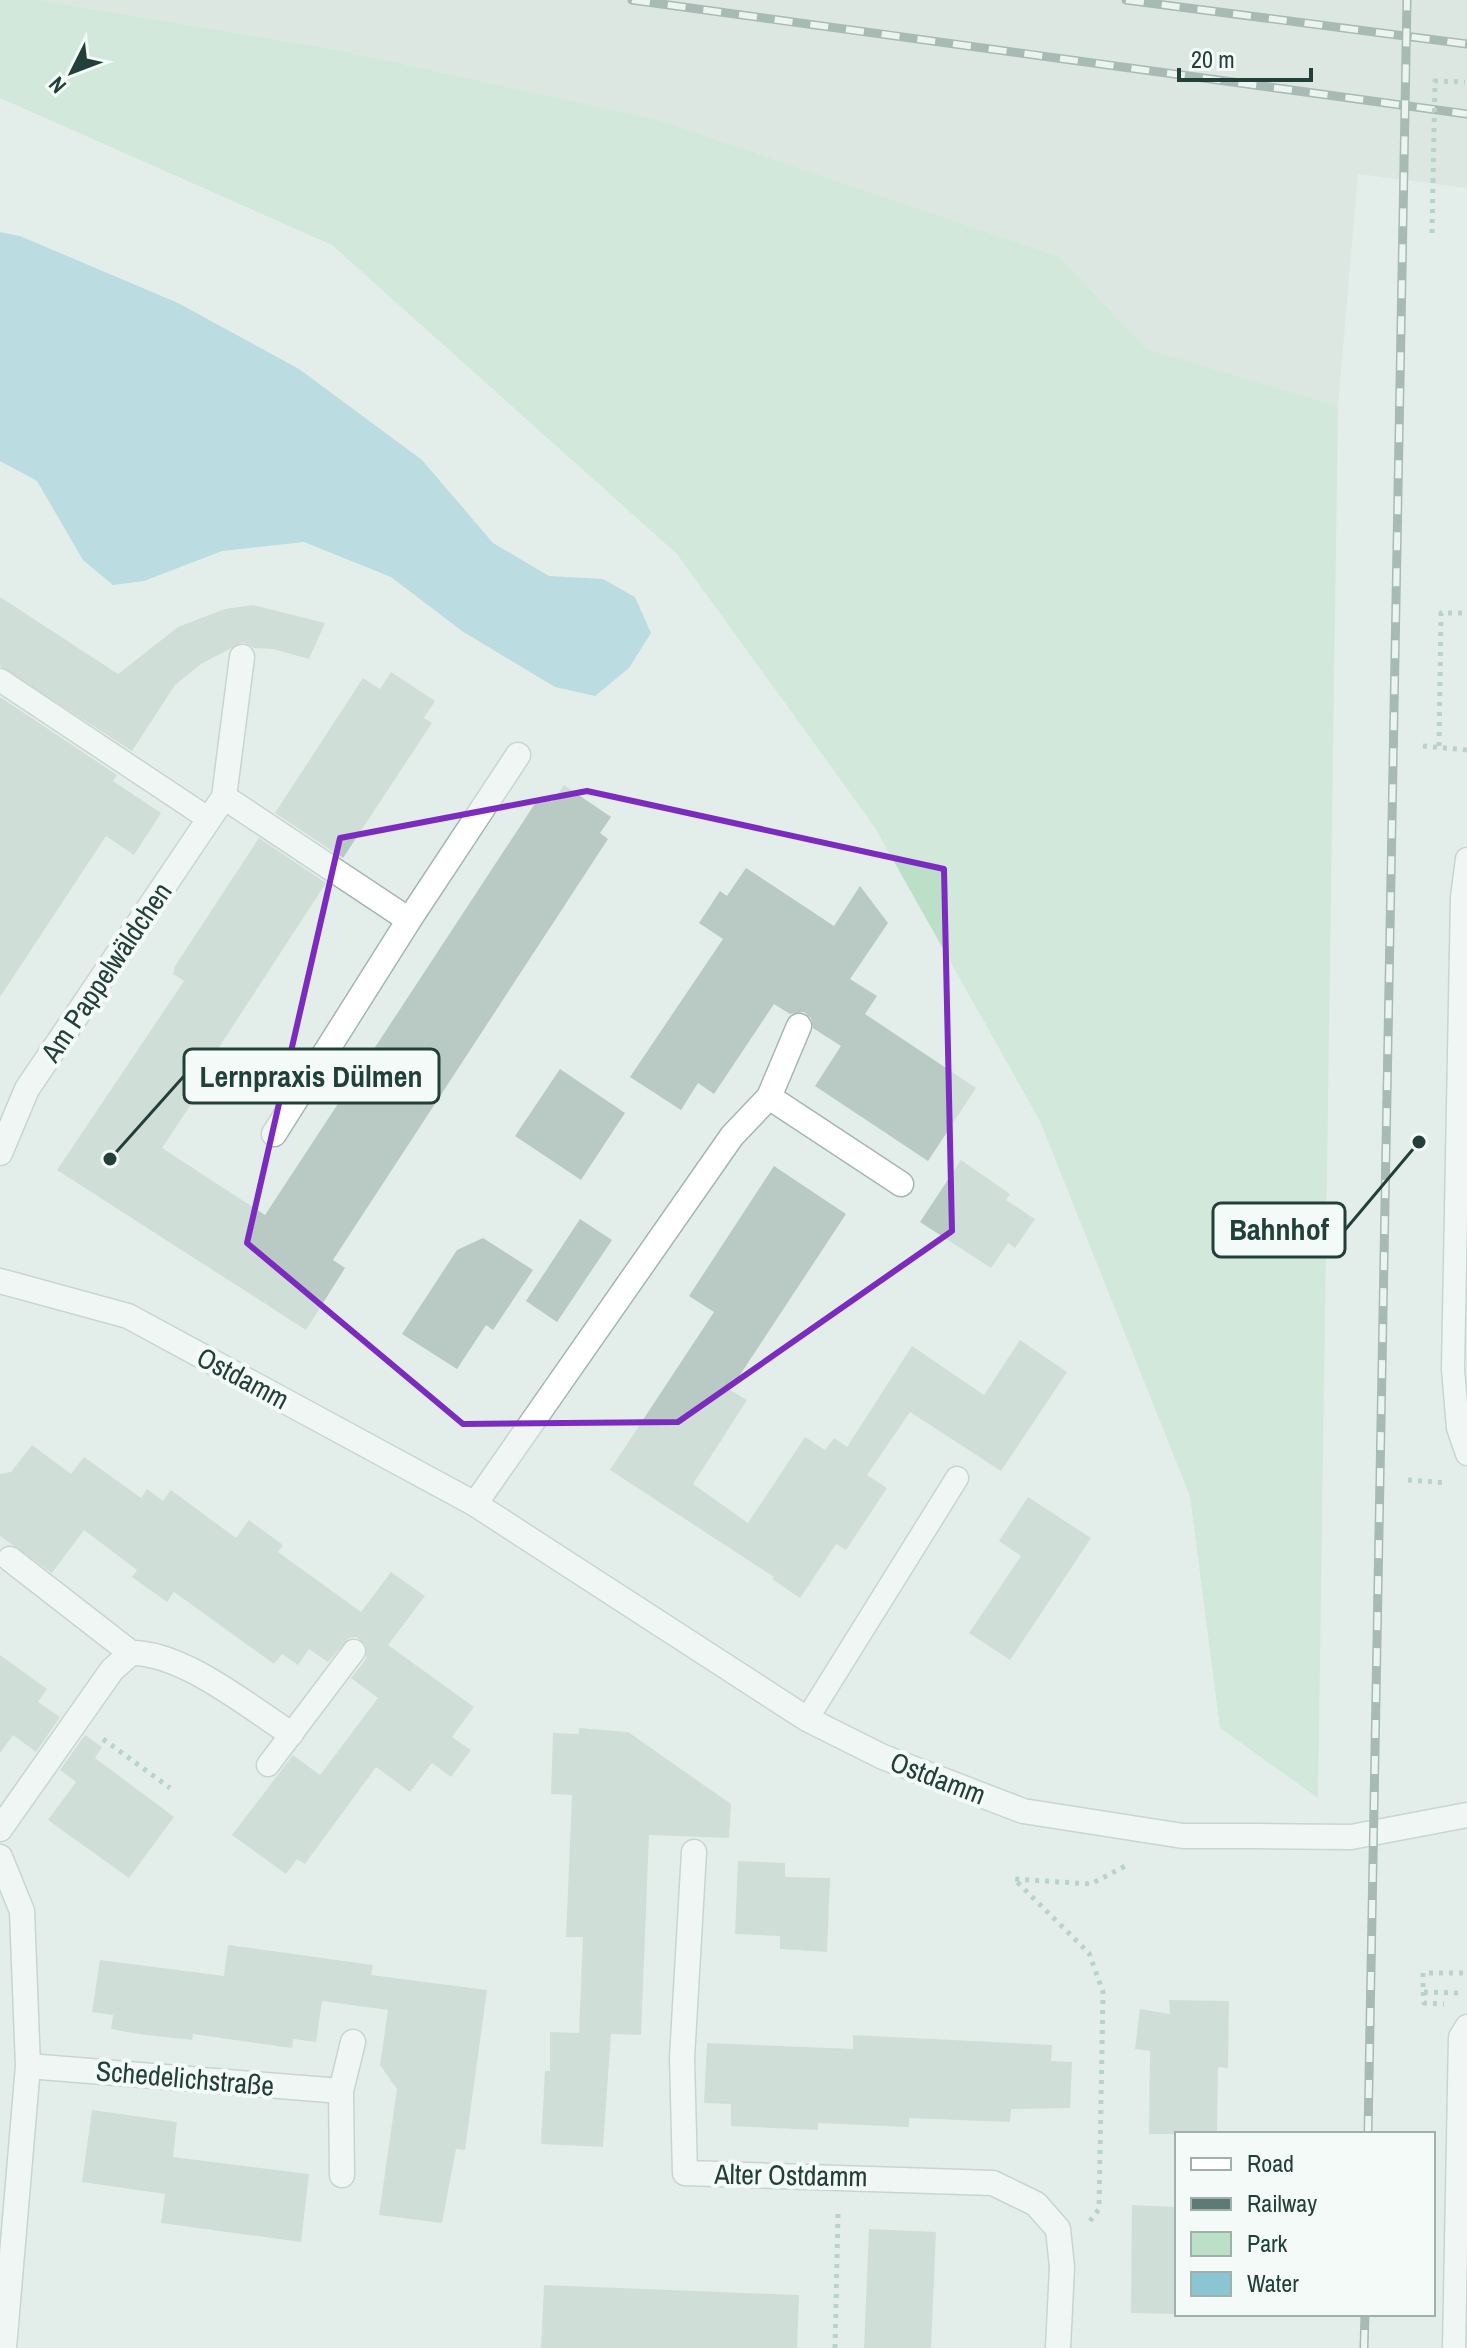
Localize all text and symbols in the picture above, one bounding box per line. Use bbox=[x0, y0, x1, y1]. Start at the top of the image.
north arrow bbox=[32, 32, 112, 112]
scale bar bbox=[1179, 32, 1311, 82]
text: 20 m bbox=[1191, 43, 1235, 75]
text: N bbox=[42, 71, 73, 100]
street label: Am Pappelwäldchen bbox=[31, 875, 180, 1070]
callout: Lernpraxis Dülmen bbox=[184, 1049, 439, 1103]
text: Lernpraxis Dülmen bbox=[200, 1056, 422, 1096]
callout: Bahnhof bbox=[1213, 1203, 1345, 1257]
text: Bahnhof bbox=[1229, 1209, 1330, 1249]
street label: Ostdamm bbox=[190, 1338, 296, 1418]
street label: Ostdamm bbox=[885, 1742, 991, 1814]
street label: Schedelichstraße bbox=[94, 2051, 276, 2105]
legend bbox=[1175, 2132, 1435, 2316]
text: Road bbox=[1247, 2147, 1294, 2179]
street label: Alter Ostdamm bbox=[713, 2155, 868, 2195]
text: Railway bbox=[1247, 2187, 1317, 2219]
text: Park bbox=[1247, 2227, 1288, 2259]
text: Water bbox=[1247, 2267, 1299, 2299]

